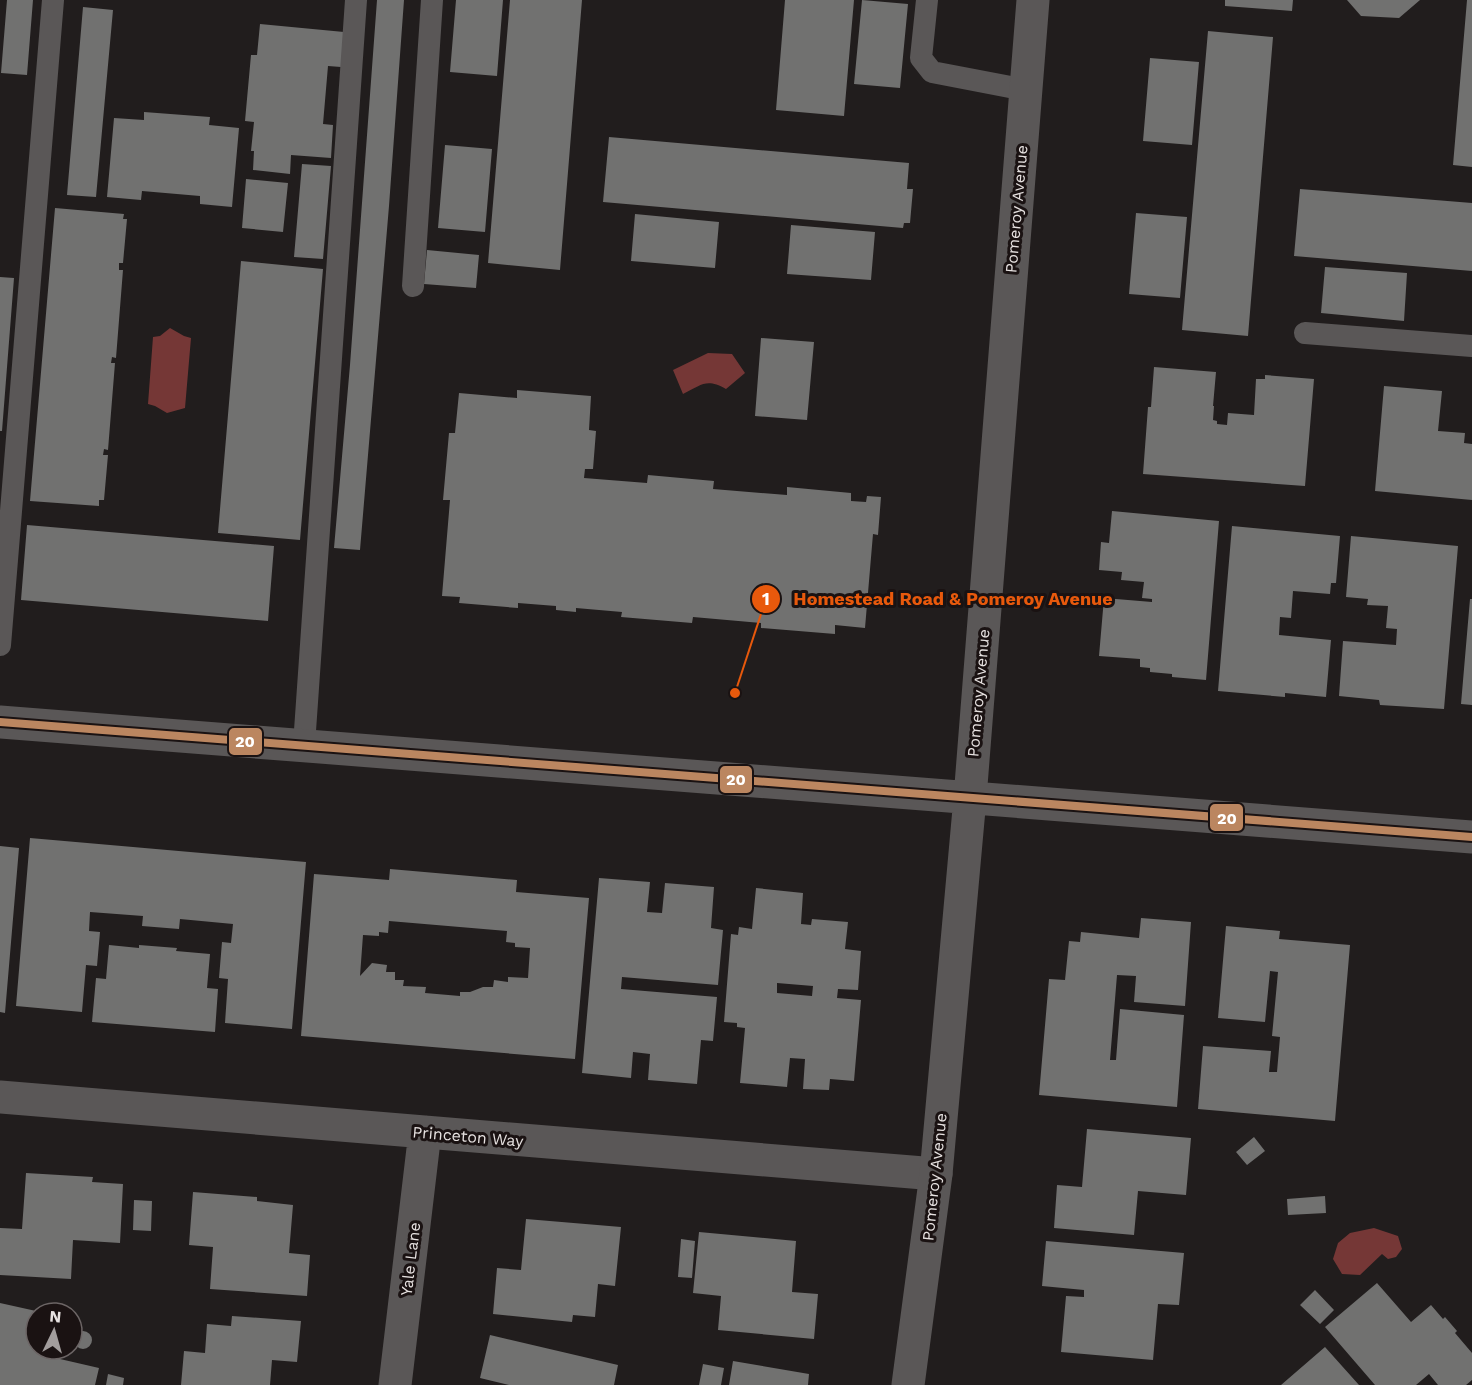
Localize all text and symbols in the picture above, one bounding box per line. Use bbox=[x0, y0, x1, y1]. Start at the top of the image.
street label: Pomeroy Avenue bbox=[1001, 144, 1032, 274]
callout: Homestead Road & Pomeroy Avenue bbox=[751, 581, 1125, 617]
text: 1 bbox=[762, 588, 770, 609]
text: Homestead Road & Pomeroy Avenue bbox=[793, 588, 1113, 609]
street label: Pomeroy Avenue bbox=[963, 628, 994, 758]
line badge: 20 bbox=[228, 727, 263, 756]
text: 20 bbox=[235, 732, 255, 751]
line badge: 20 bbox=[719, 765, 753, 794]
text: 20 bbox=[726, 770, 746, 789]
line badge: 20 bbox=[1209, 803, 1244, 832]
text: 20 bbox=[1217, 809, 1237, 828]
street label: Pomeroy Avenue bbox=[918, 1112, 951, 1242]
street label: Princeton Way bbox=[412, 1122, 525, 1151]
street label: Yale Lane bbox=[397, 1221, 424, 1297]
north arrow bbox=[24, 1301, 84, 1361]
text: N bbox=[49, 1307, 62, 1327]

